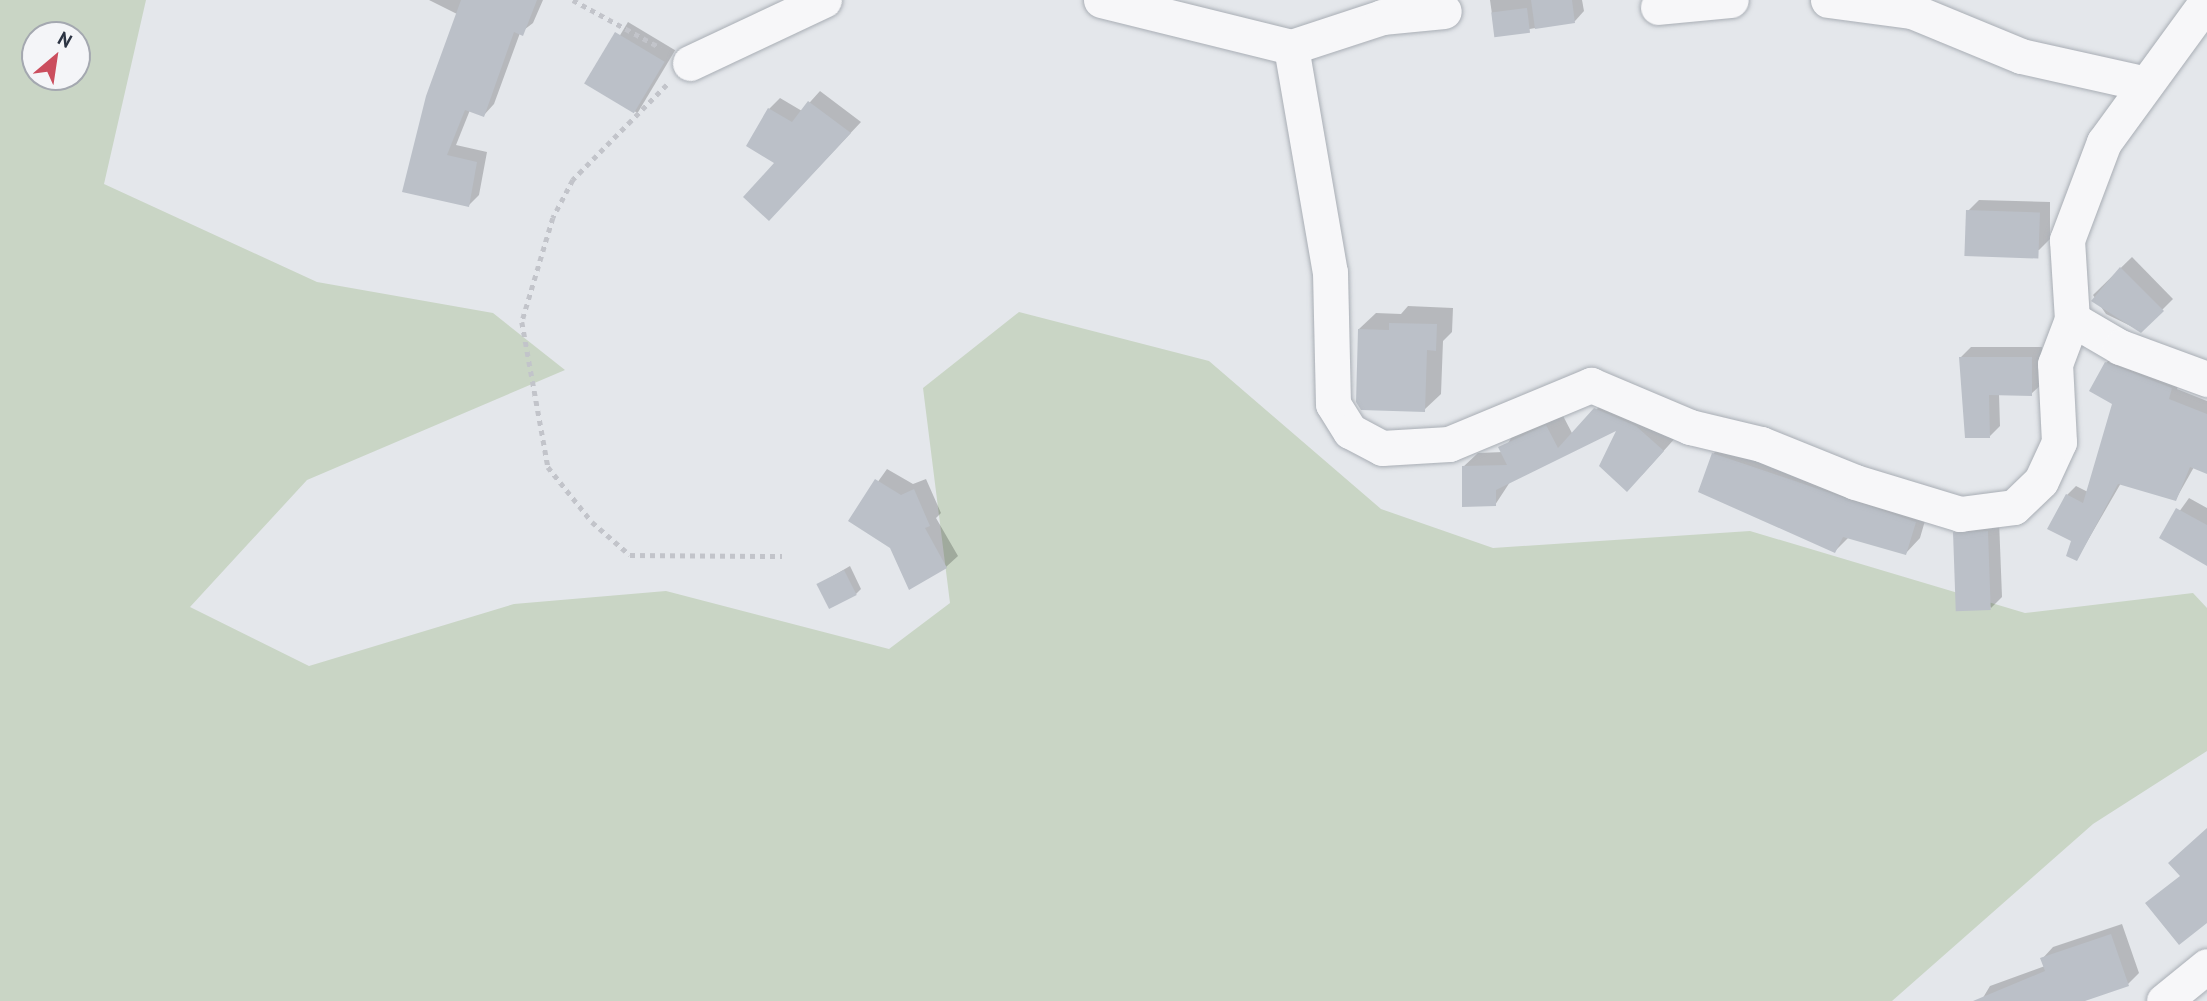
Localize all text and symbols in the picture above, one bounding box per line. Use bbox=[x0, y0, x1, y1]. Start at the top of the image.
north arrow bbox=[21, 21, 91, 91]
text: N bbox=[54, 26, 76, 53]

